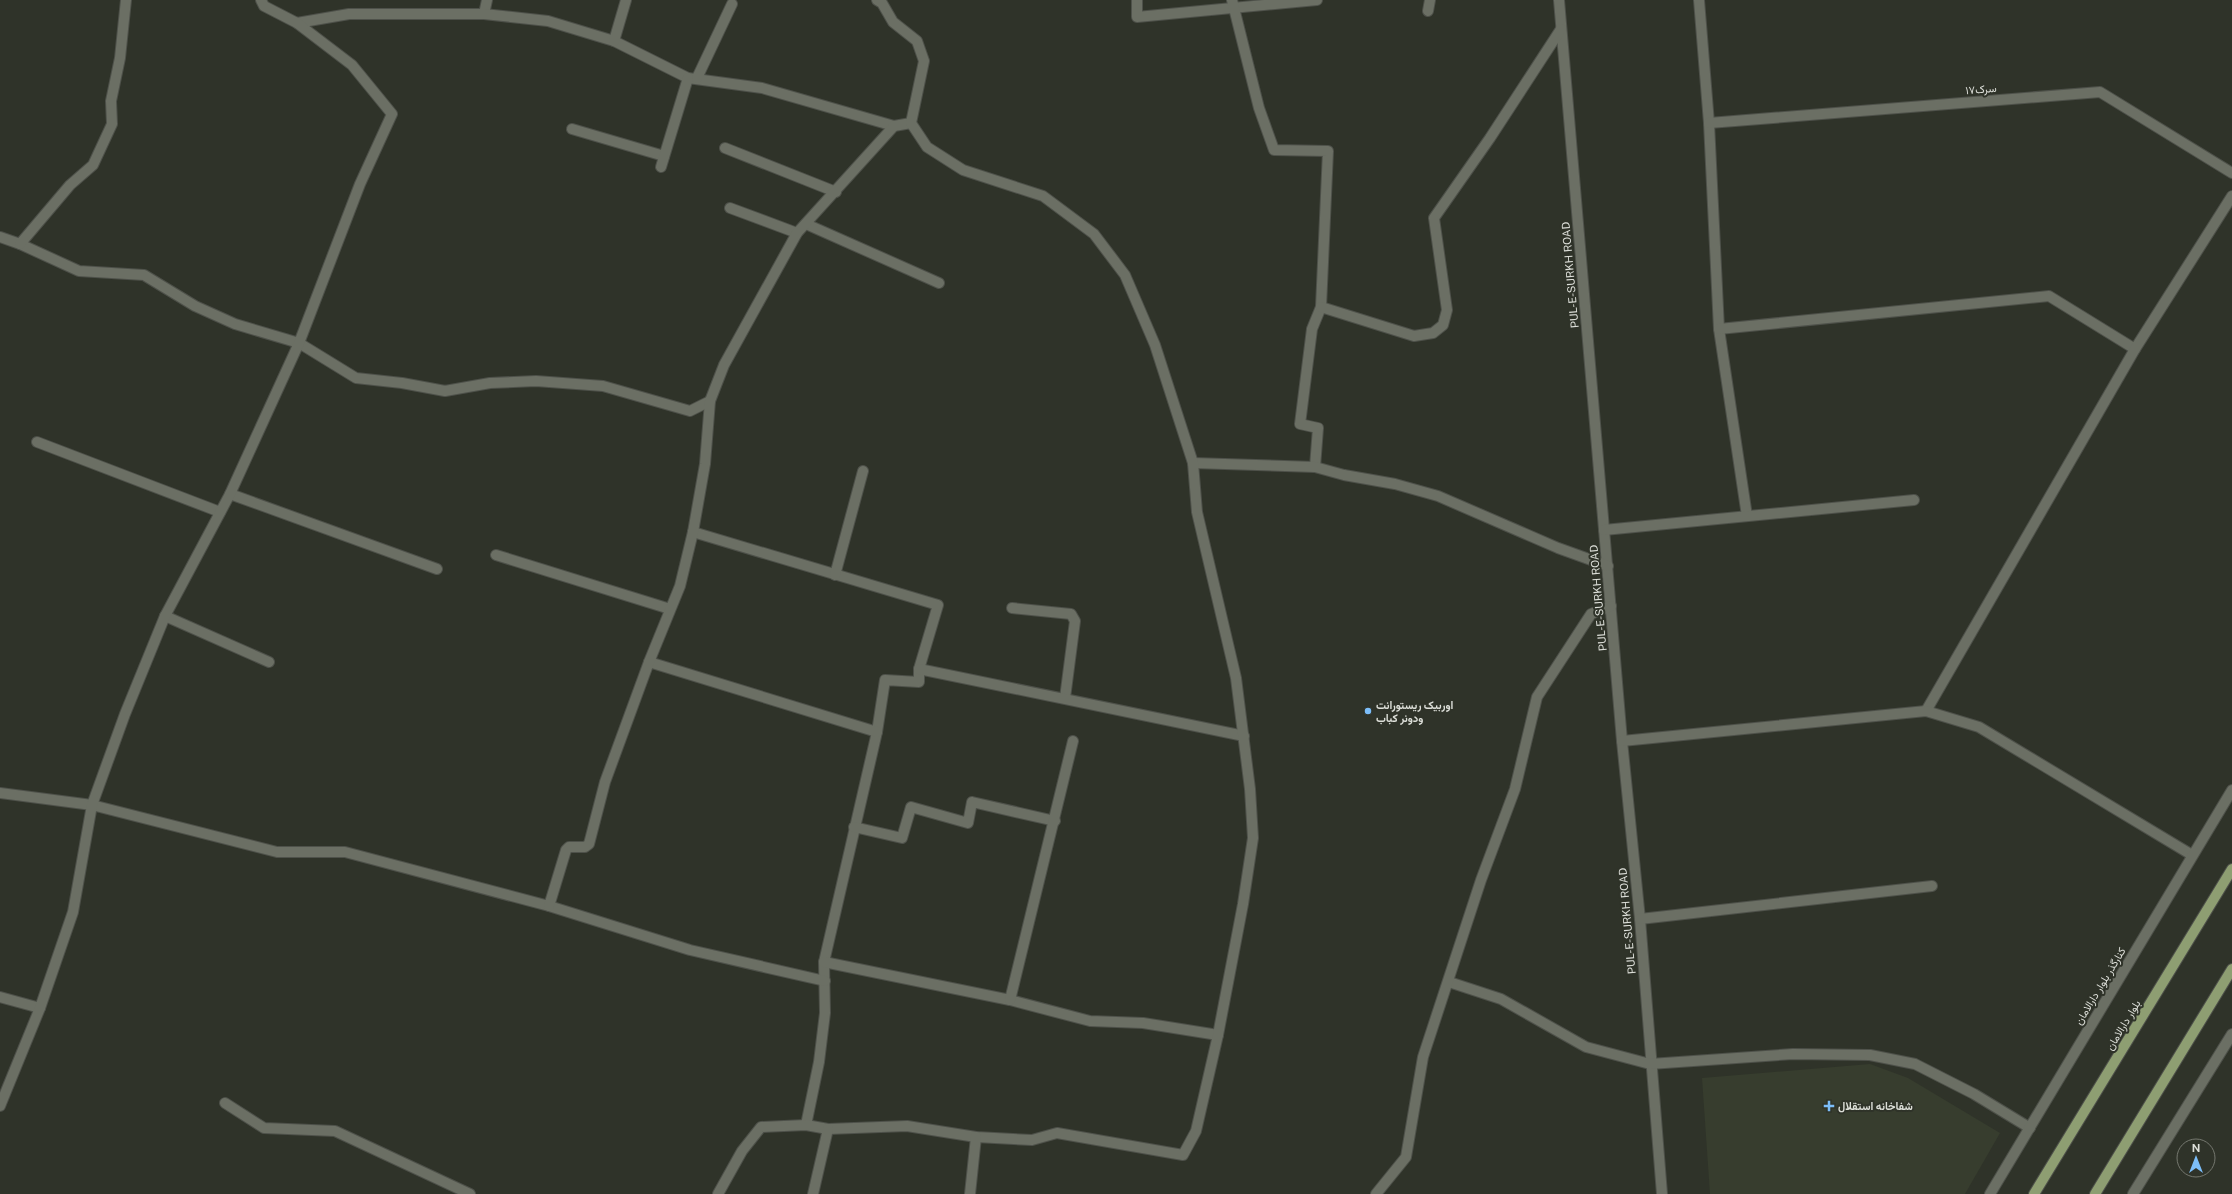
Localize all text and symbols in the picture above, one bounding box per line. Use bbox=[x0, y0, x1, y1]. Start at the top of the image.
street label: سرک۱۷ bbox=[1965, 82, 1997, 97]
street label: PUL-E-SURKH ROAD bbox=[1559, 221, 1581, 329]
street label: PUL-E-SURKH ROAD bbox=[1587, 544, 1609, 652]
place label: اوربیک ریستورانت ودونر کباب bbox=[1376, 699, 1453, 725]
marker: اوربیک ریستورانت ودونر کباب bbox=[1363, 706, 1373, 716]
street label: PUL-E-SURKH ROAD bbox=[1616, 867, 1638, 975]
street label: کنارگذر بلوار دارالامان bbox=[2072, 945, 2128, 1027]
street label: بلوار دارالامان bbox=[2103, 997, 2143, 1053]
marker: شفاخانه استقلال bbox=[1823, 1100, 1835, 1112]
place label: شفاخانه استقلال bbox=[1838, 1100, 1913, 1113]
north arrow bbox=[2176, 1138, 2216, 1178]
text: N bbox=[2192, 1142, 2200, 1154]

